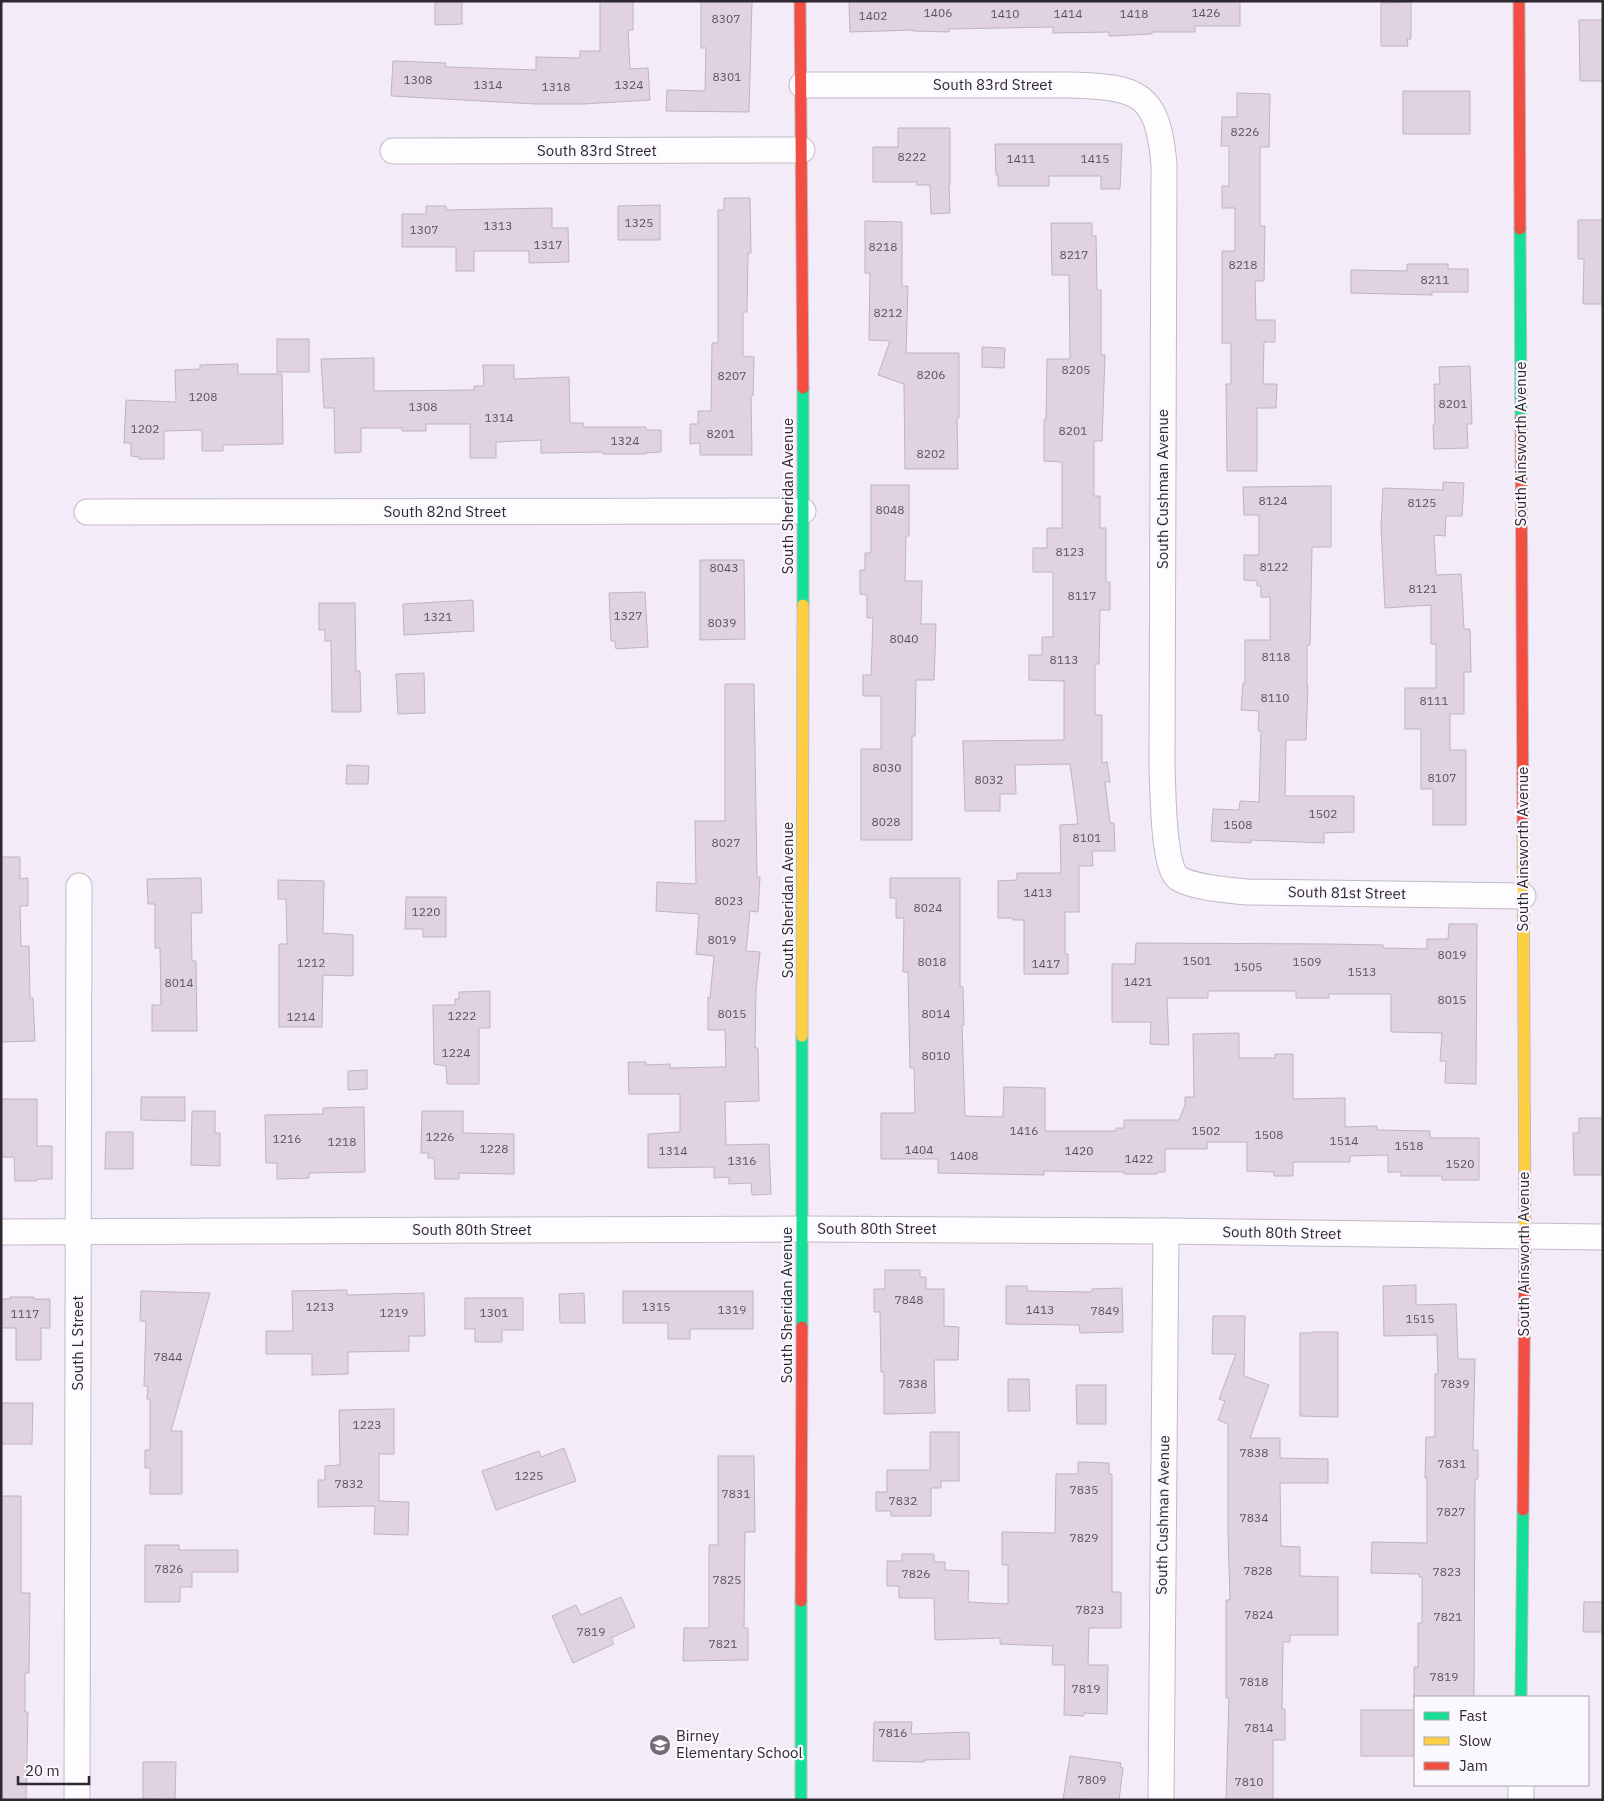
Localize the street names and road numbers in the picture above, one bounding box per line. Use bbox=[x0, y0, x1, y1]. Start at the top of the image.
street label: South 83rd Street bbox=[933, 75, 1053, 94]
street label: South 83rd Street bbox=[537, 141, 657, 160]
street label: South Ainsworth Avenue bbox=[1511, 362, 1530, 526]
street label: South Cushman Avenue bbox=[1153, 409, 1172, 569]
street label: South Sheridan Avenue bbox=[778, 418, 797, 574]
street label: South 82nd Street bbox=[384, 502, 506, 521]
street label: South Ainsworth Avenue bbox=[1513, 767, 1532, 931]
street label: South Sheridan Avenue bbox=[778, 822, 797, 978]
street label: South 81st Street bbox=[1288, 882, 1406, 903]
street label: South Ainsworth Avenue bbox=[1514, 1172, 1533, 1336]
street label: South 80th Street bbox=[817, 1219, 937, 1238]
street label: South 80th Street bbox=[412, 1220, 532, 1239]
street label: South 80th Street bbox=[1222, 1222, 1342, 1243]
street label: South Sheridan Avenue bbox=[777, 1227, 796, 1383]
street label: South L Street bbox=[68, 1295, 87, 1391]
street label: South Cushman Avenue bbox=[1152, 1435, 1173, 1595]

